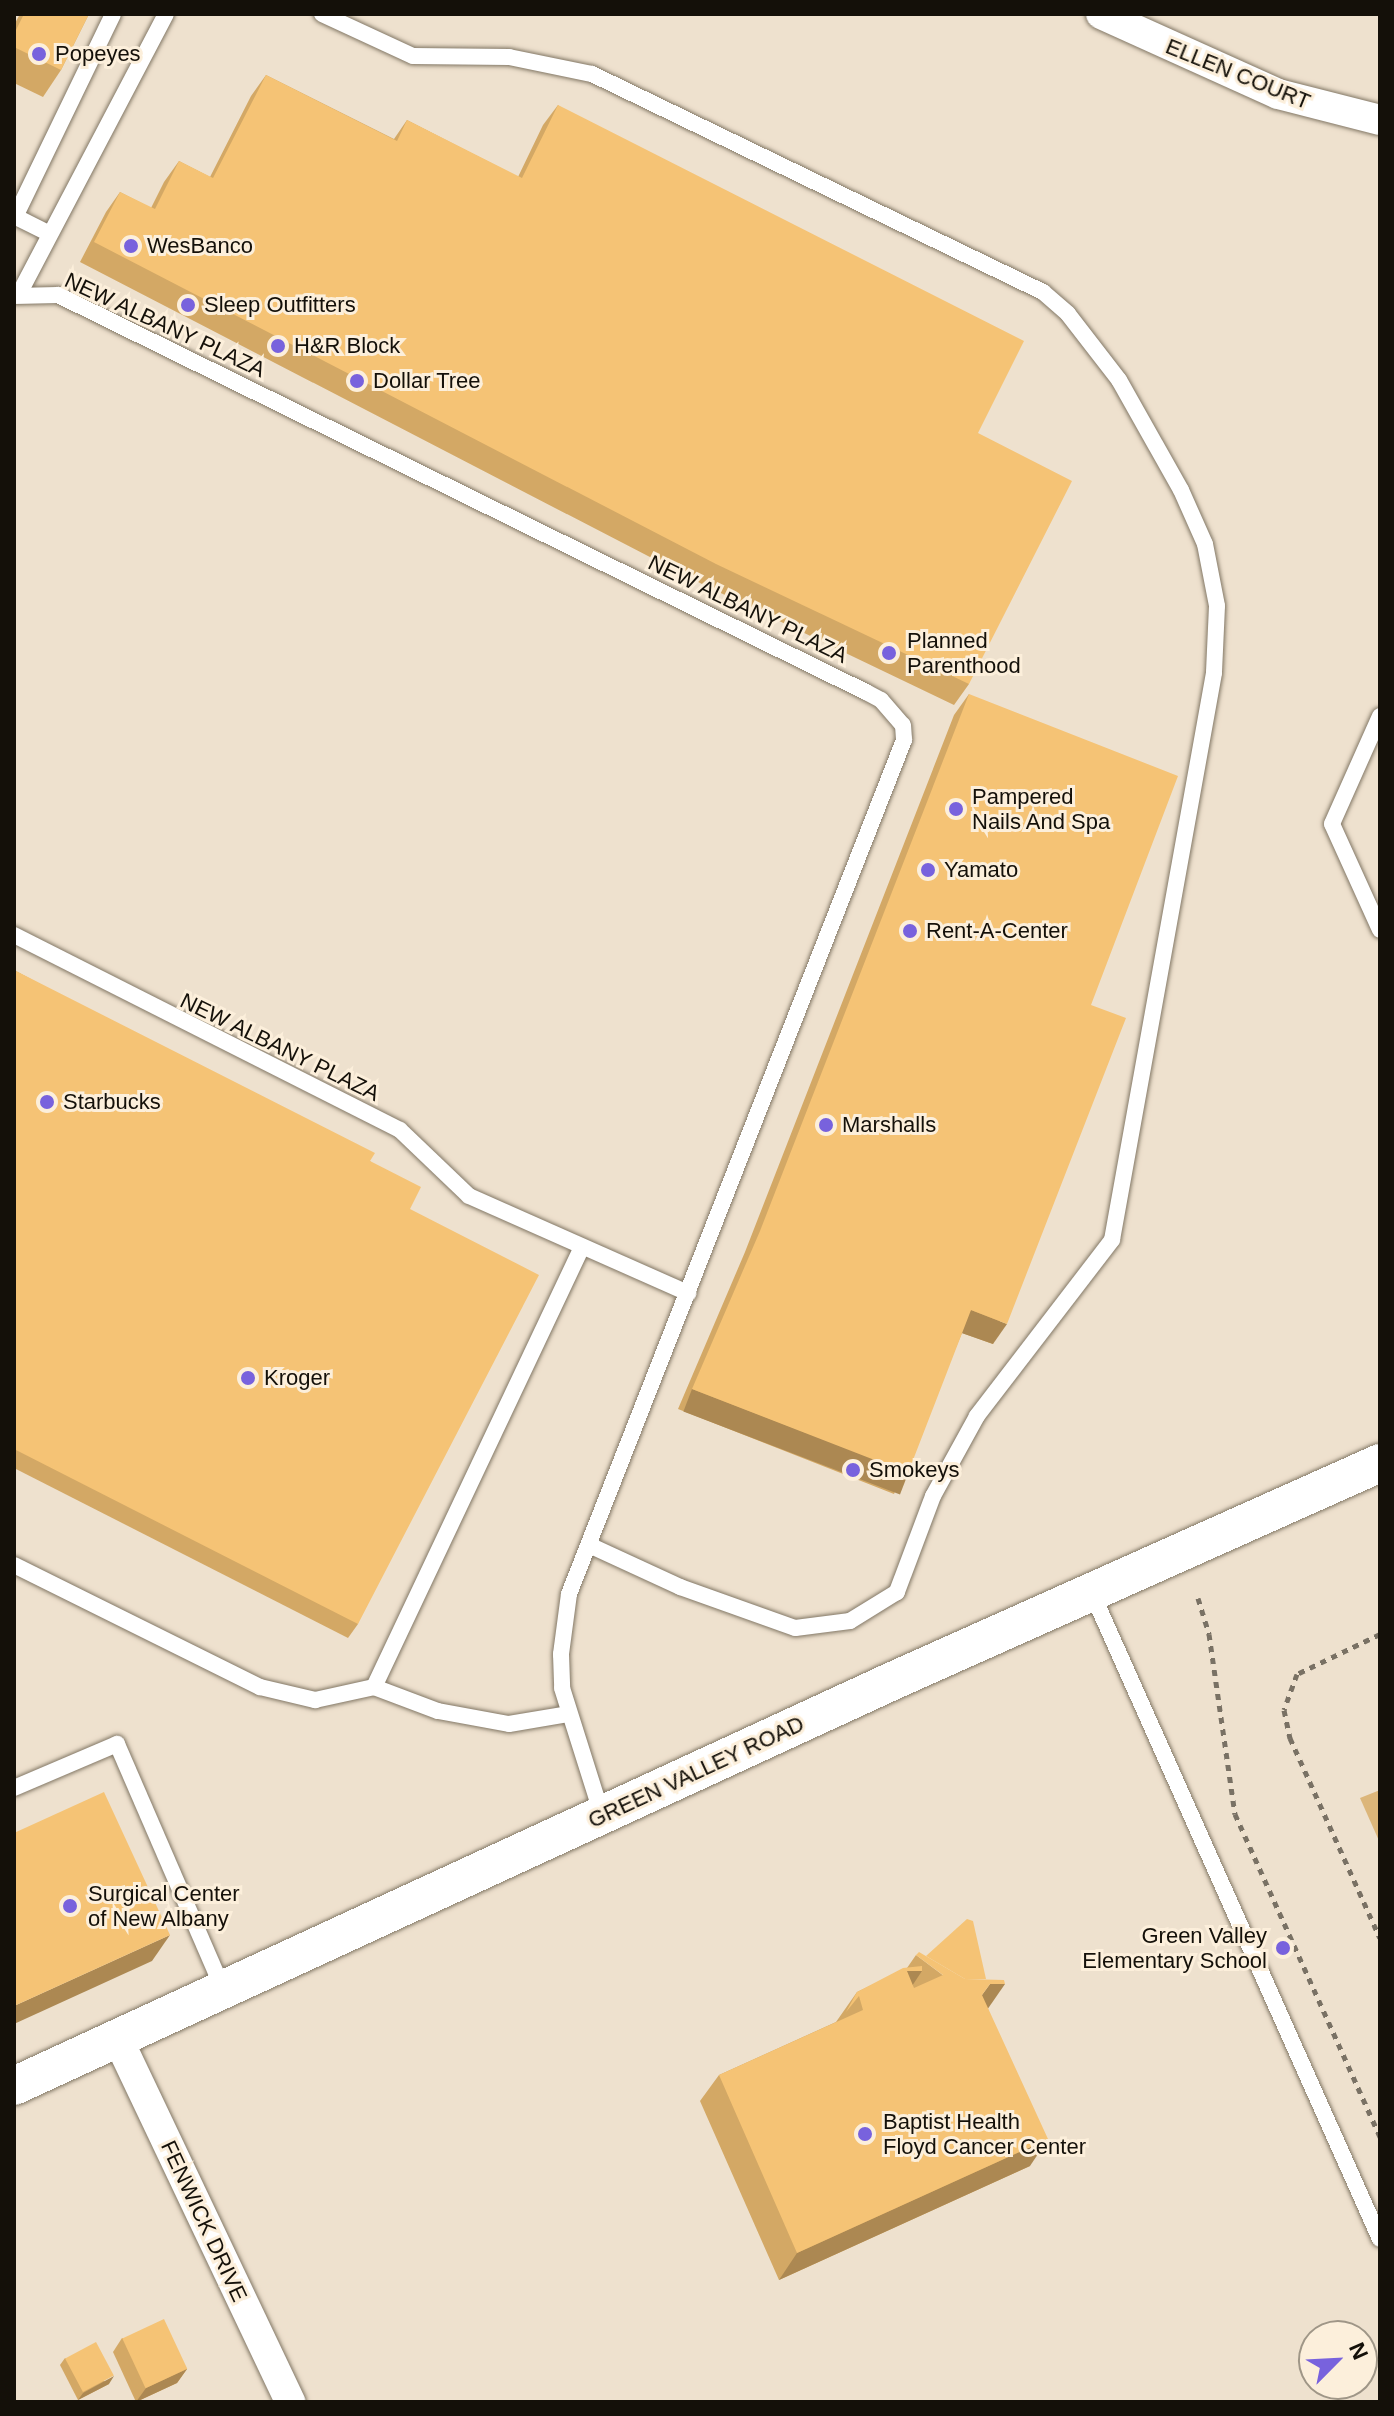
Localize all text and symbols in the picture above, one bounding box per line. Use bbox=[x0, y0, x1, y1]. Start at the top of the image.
street label: ELLEN COURT bbox=[1162, 33, 1314, 115]
place label: Popeyes bbox=[55, 41, 141, 67]
marker: Popeyes bbox=[30, 45, 48, 63]
place label: WesBanco bbox=[147, 233, 253, 259]
marker: WesBanco bbox=[122, 237, 140, 255]
street label: NEW ALBANY PLAZA bbox=[60, 267, 270, 383]
place label: Sleep Outfitters bbox=[204, 292, 356, 318]
marker: Sleep Outfitters bbox=[179, 296, 197, 314]
place label: H&R Block bbox=[294, 333, 400, 359]
marker: H&R Block bbox=[269, 337, 287, 355]
place label: Dollar Tree bbox=[373, 368, 481, 394]
marker: Dollar Tree bbox=[348, 372, 366, 390]
street label: NEW ALBANY PLAZA bbox=[643, 549, 853, 669]
place label: Planned Parenthood bbox=[907, 627, 1021, 678]
marker: Planned Parenthood bbox=[878, 642, 900, 664]
place label: Pampered Nails And Spa bbox=[972, 783, 1111, 834]
marker: Pampered Nails And Spa bbox=[947, 800, 965, 818]
place label: Yamato bbox=[944, 857, 1018, 883]
marker: Yamato bbox=[919, 861, 937, 879]
place label: Rent-A-Center bbox=[926, 918, 1068, 944]
marker: Rent-A-Center bbox=[901, 922, 919, 940]
street label: NEW ALBANY PLAZA bbox=[175, 987, 385, 1107]
place label: Starbucks bbox=[63, 1089, 161, 1115]
marker: Starbucks bbox=[38, 1093, 56, 1111]
place label: Marshalls bbox=[842, 1112, 936, 1138]
marker: Marshalls bbox=[817, 1116, 835, 1134]
place label: Kroger bbox=[264, 1365, 330, 1391]
marker: Kroger bbox=[239, 1369, 257, 1387]
place label: Smokeys bbox=[869, 1457, 959, 1483]
marker: Smokeys bbox=[844, 1461, 862, 1479]
street label: GREEN VALLEY ROAD bbox=[584, 1710, 808, 1834]
place label: Surgical Center of New Albany bbox=[88, 1880, 240, 1932]
marker: Surgical Center of New Albany bbox=[59, 1895, 81, 1917]
place label: Green Valley Elementary School bbox=[1082, 1922, 1267, 1974]
marker: Green Valley Elementary School bbox=[1274, 1939, 1292, 1957]
place label: Baptist Health Floyd Cancer Center bbox=[883, 2108, 1086, 2160]
marker: Baptist Health Floyd Cancer Center bbox=[854, 2123, 876, 2145]
street label: FENWICK DRIVE bbox=[155, 2136, 253, 2306]
north arrow bbox=[1298, 2320, 1378, 2400]
text: N bbox=[1344, 2338, 1373, 2363]

